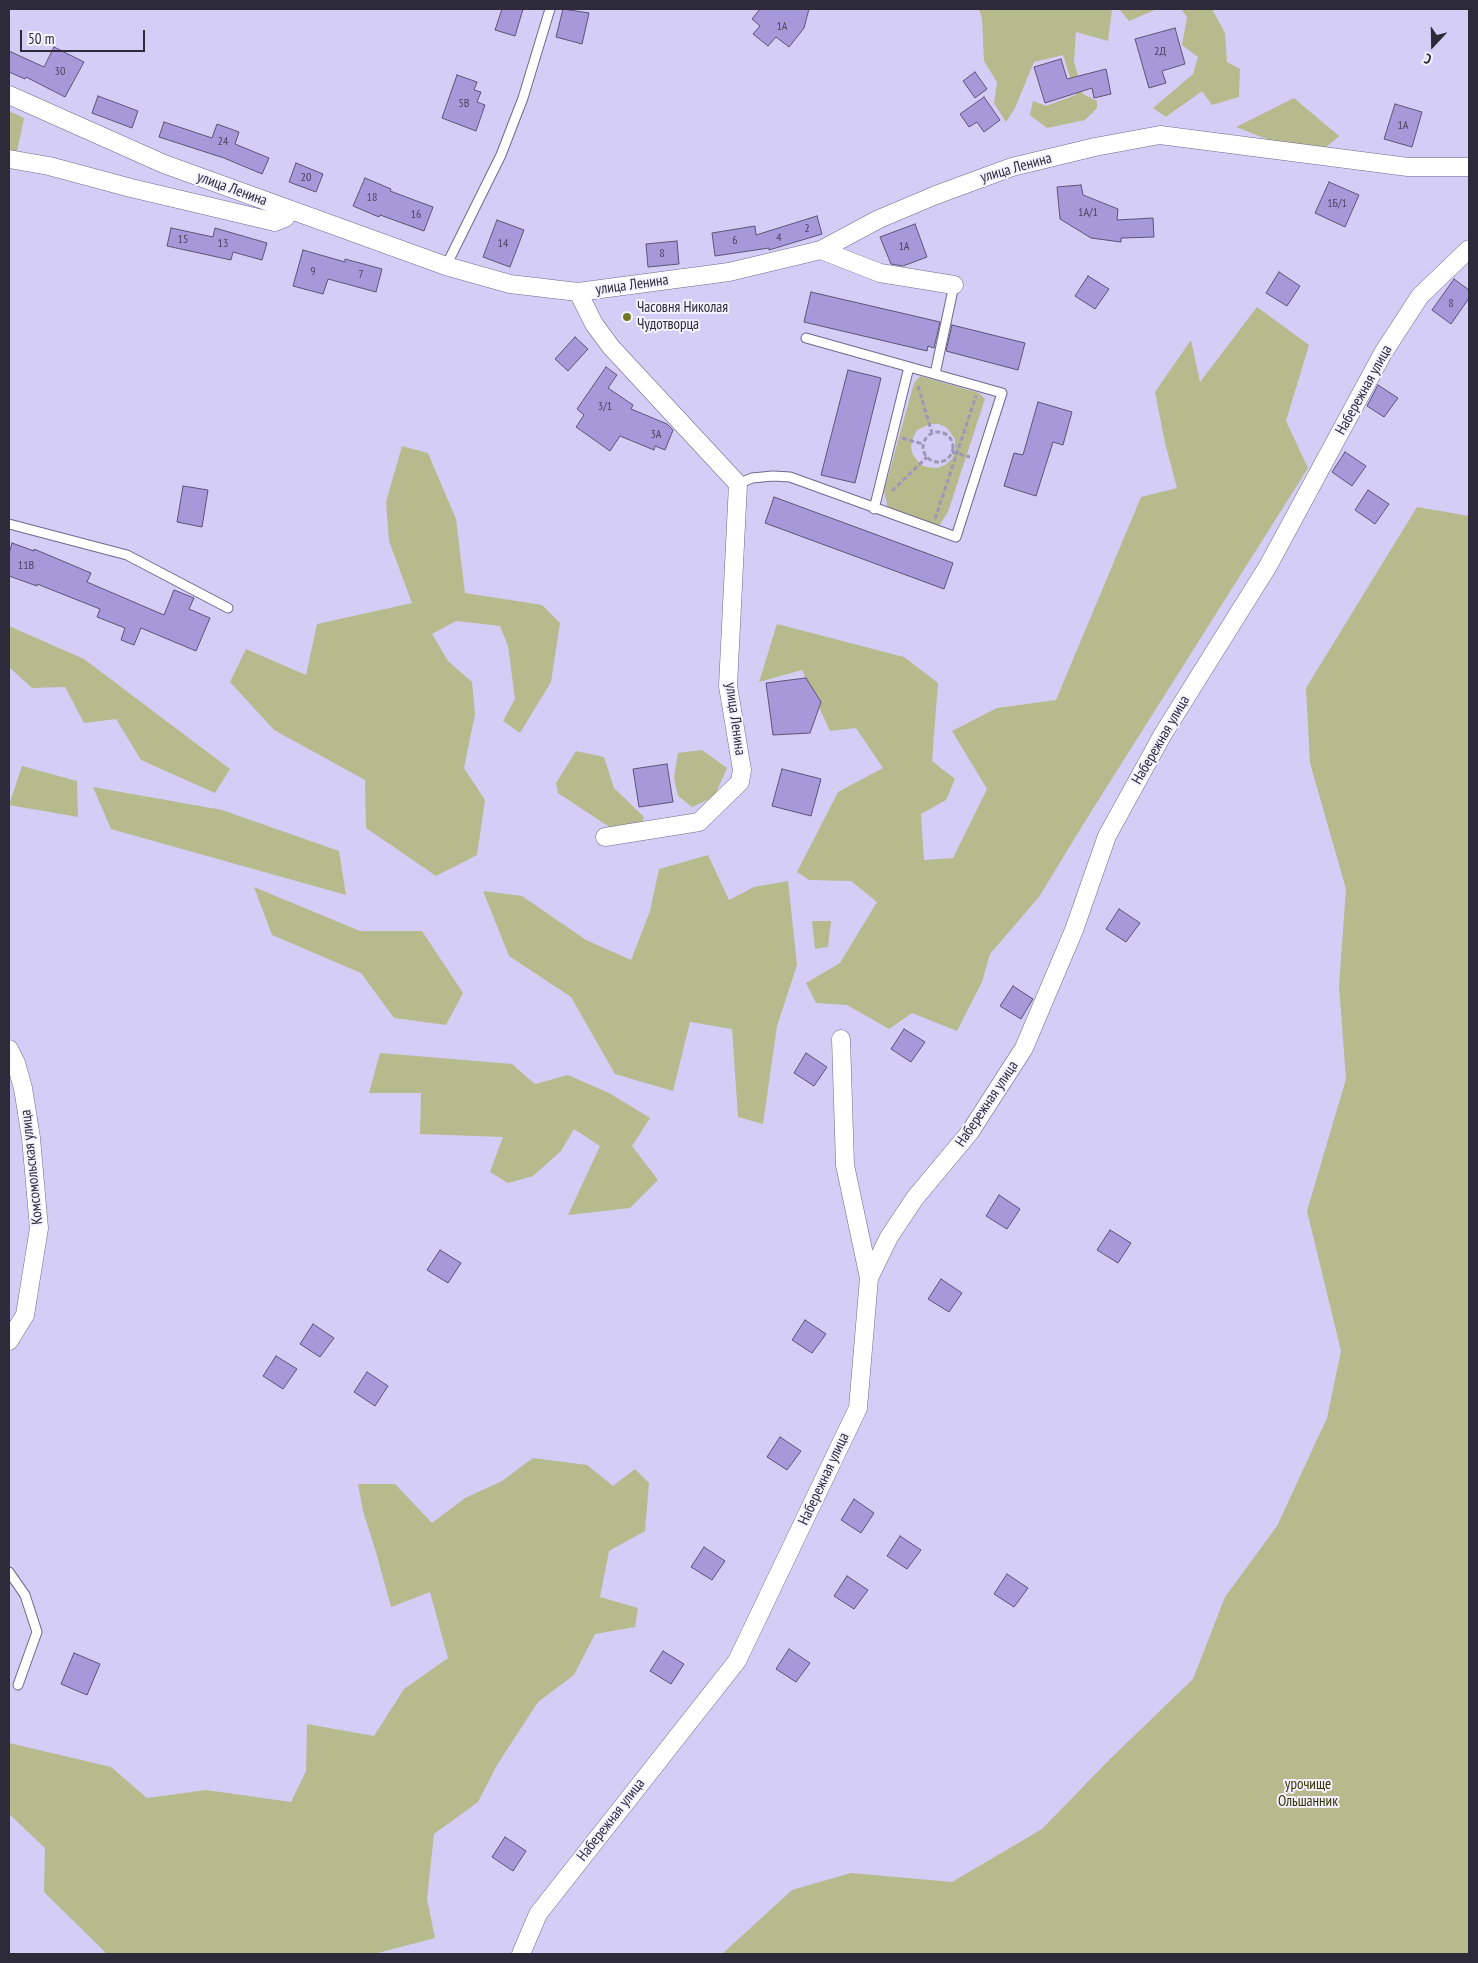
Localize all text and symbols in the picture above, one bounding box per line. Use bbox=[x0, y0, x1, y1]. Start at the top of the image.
scale bar bbox=[22, 20, 148, 52]
house number: 1А bbox=[776, 20, 788, 34]
north arrow bbox=[1408, 20, 1458, 70]
text: 50 m bbox=[28, 29, 54, 48]
house number: 2Д bbox=[1154, 45, 1166, 59]
text: С bbox=[1421, 49, 1434, 69]
house number: 30 bbox=[55, 65, 65, 79]
house number: 5В bbox=[458, 97, 470, 111]
house number: 1А bbox=[1397, 119, 1409, 133]
house number: 24 bbox=[218, 135, 228, 149]
street label: улица Ленина bbox=[978, 149, 1054, 187]
street label: улица Ленина bbox=[194, 168, 270, 210]
house number: 20 bbox=[301, 171, 311, 185]
house number: 18 bbox=[367, 191, 377, 205]
house number: 1Б/1 bbox=[1327, 197, 1347, 211]
house number: 1А/1 bbox=[1078, 206, 1098, 220]
house number: 16 bbox=[411, 208, 421, 222]
house number: 2 bbox=[804, 222, 810, 236]
house number: 4 bbox=[776, 231, 782, 245]
house number: 15 bbox=[178, 233, 188, 247]
house number: 6 bbox=[732, 234, 738, 248]
house number: 13 bbox=[218, 237, 228, 251]
house number: 14 bbox=[498, 237, 508, 251]
house number: 1А bbox=[898, 240, 910, 254]
house number: 8 bbox=[659, 247, 665, 261]
house number: 9 bbox=[310, 265, 316, 279]
house number: 7 bbox=[358, 268, 364, 282]
street label: улица Ленина bbox=[594, 271, 670, 299]
house number: 8 bbox=[1448, 297, 1454, 311]
place label: Часовня Николая Чудотворца bbox=[637, 299, 728, 334]
marker: Часовня Николая Чудотворца bbox=[621, 311, 633, 323]
street label: Набережная улица bbox=[1332, 342, 1396, 438]
house number: 3/1 bbox=[598, 400, 612, 414]
house number: 3А bbox=[650, 428, 662, 442]
house number: 11В bbox=[18, 559, 34, 573]
street label: улица Ленина bbox=[721, 681, 749, 757]
street label: Набережная улица bbox=[1128, 692, 1194, 788]
street label: Набережная улица bbox=[952, 1058, 1022, 1150]
street label: Комсомольская улица bbox=[17, 1109, 47, 1225]
street label: Набережная улица bbox=[795, 1430, 853, 1528]
street label: Набережная улица bbox=[573, 1775, 649, 1865]
park label: урочище Ольшанник bbox=[1278, 1776, 1338, 1811]

